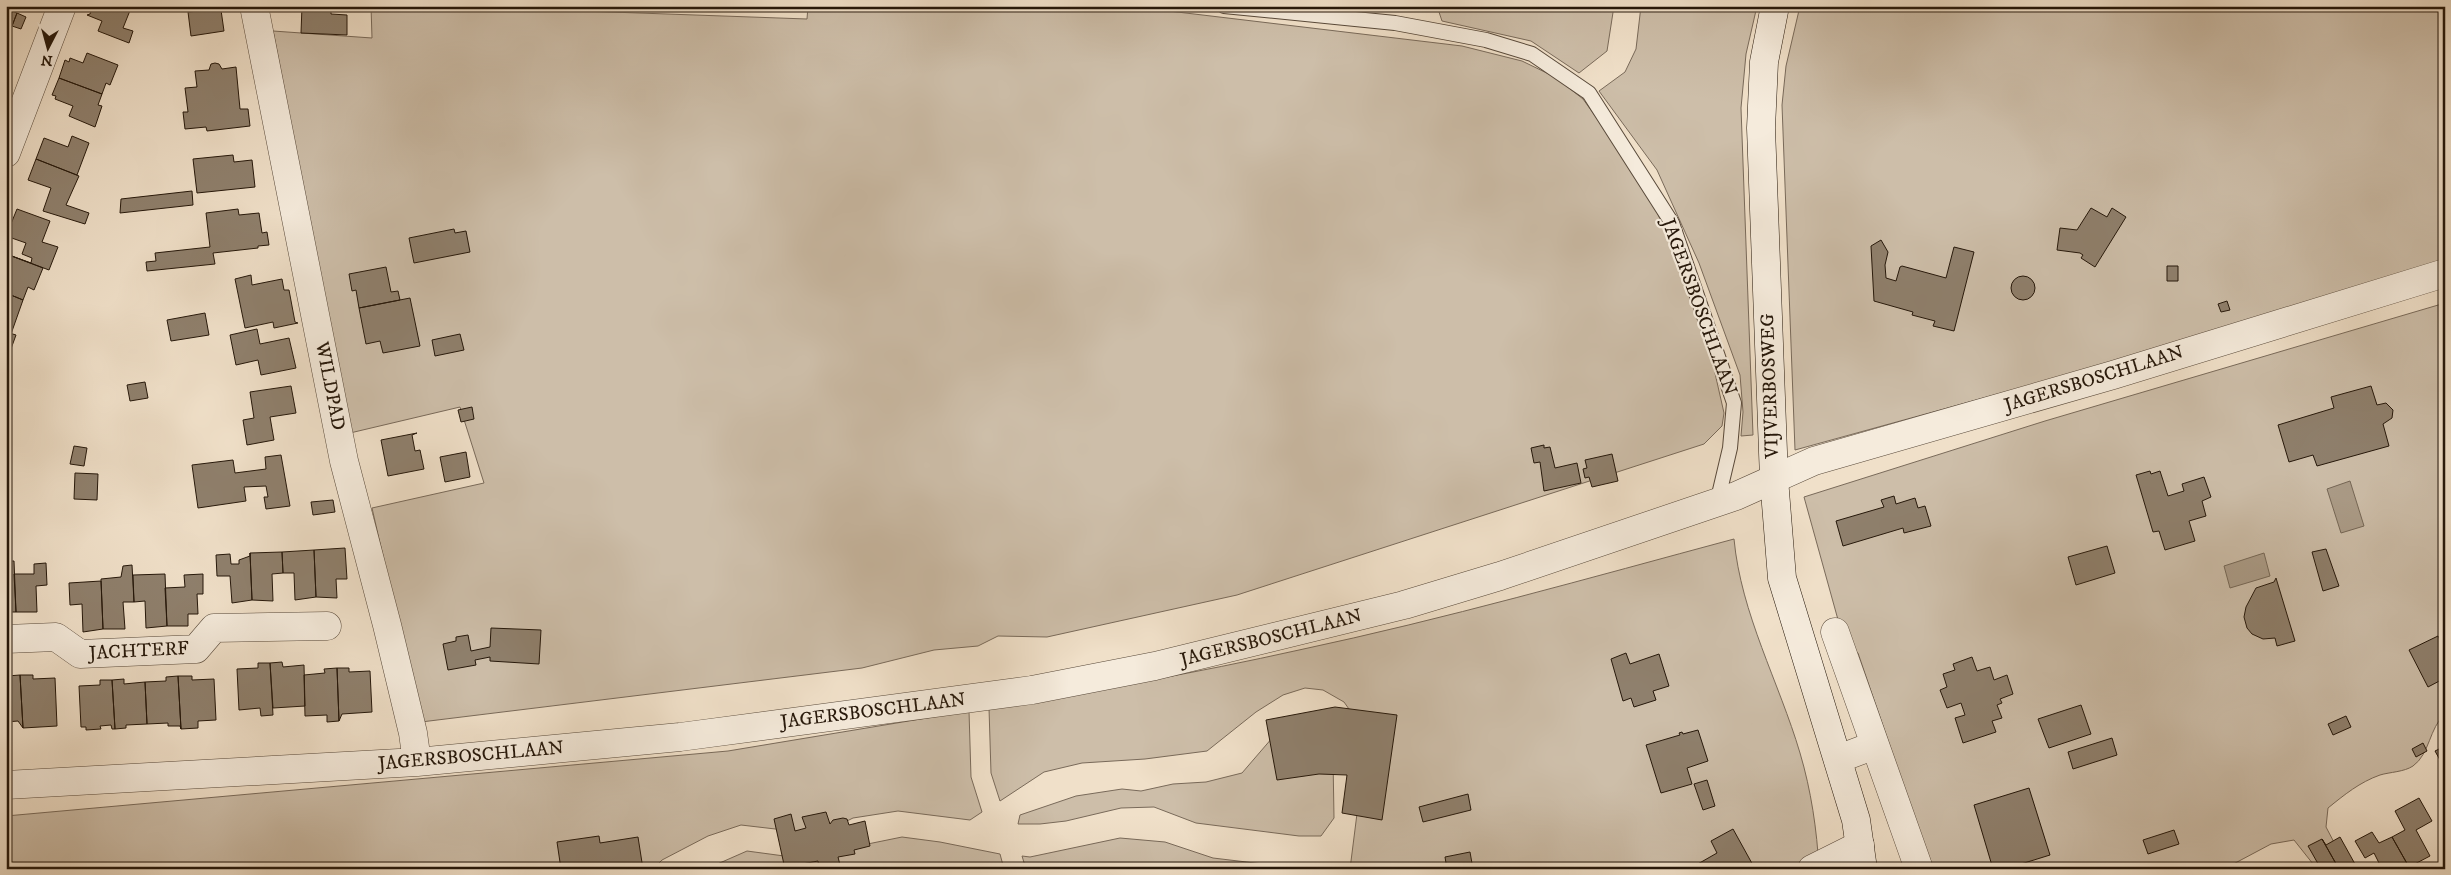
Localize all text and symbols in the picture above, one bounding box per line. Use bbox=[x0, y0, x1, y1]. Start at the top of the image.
north arrow bbox=[22, 22, 72, 72]
text: N bbox=[40, 50, 53, 69]
street label: JAGERSBOSCHLAAN bbox=[1656, 214, 1742, 399]
street label: VIJVERBOSWEG bbox=[1756, 313, 1784, 460]
street label: WILDPAD bbox=[310, 339, 350, 432]
street label: JAGERSBOSCHLAAN bbox=[2000, 341, 2187, 418]
street label: JAGERSBOSCHLAAN bbox=[1176, 604, 1364, 672]
street label: JACHTERF bbox=[86, 637, 190, 665]
street label: JAGERSBOSCHLAAN bbox=[777, 688, 967, 734]
street label: JAGERSBOSCHLAAN bbox=[375, 736, 565, 776]

